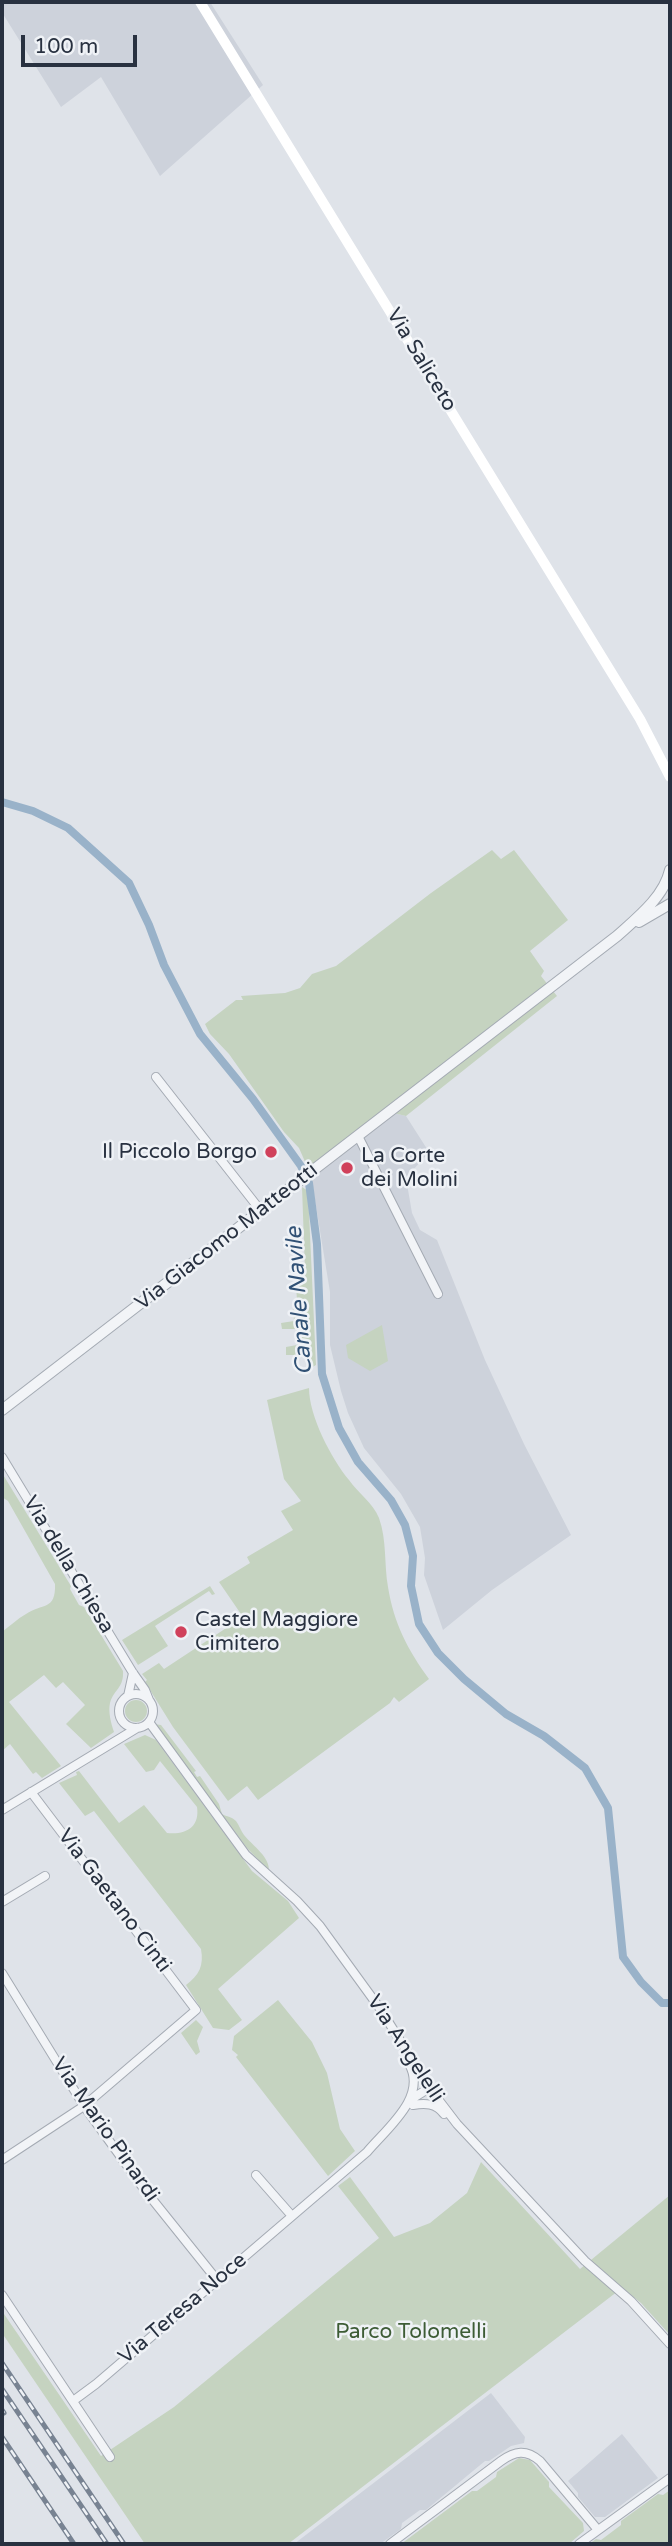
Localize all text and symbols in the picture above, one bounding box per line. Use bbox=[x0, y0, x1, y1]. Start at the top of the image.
scale bar bbox=[24, 21, 140, 65]
text: 100 m bbox=[34, 34, 98, 59]
street label: Via Saliceto bbox=[380, 304, 462, 416]
place label: Il Piccolo Borgo bbox=[102, 1139, 257, 1165]
place label: La Corte dei Molini bbox=[361, 1143, 458, 1193]
marker: Il Piccolo Borgo bbox=[263, 1144, 279, 1160]
street label: Via Giacomo Matteotti bbox=[131, 1158, 323, 1316]
marker: La Corte dei Molini bbox=[339, 1160, 355, 1176]
water label: Canale Navile bbox=[281, 1226, 319, 1376]
street label: Via della Chiesa bbox=[17, 1492, 119, 1638]
place label: Castel Maggiore Cimitero bbox=[195, 1607, 358, 1657]
marker: Castel Maggiore Cimitero bbox=[173, 1624, 189, 1640]
street label: Via Gaetano Cinti bbox=[52, 1824, 176, 1978]
street label: Via Angelelli bbox=[361, 1991, 449, 2107]
street label: Via Mario Pinardi bbox=[46, 2053, 164, 2207]
street label: Via Teresa Noce bbox=[114, 2248, 252, 2370]
park label: Parco Tolomelli bbox=[335, 2319, 487, 2345]

